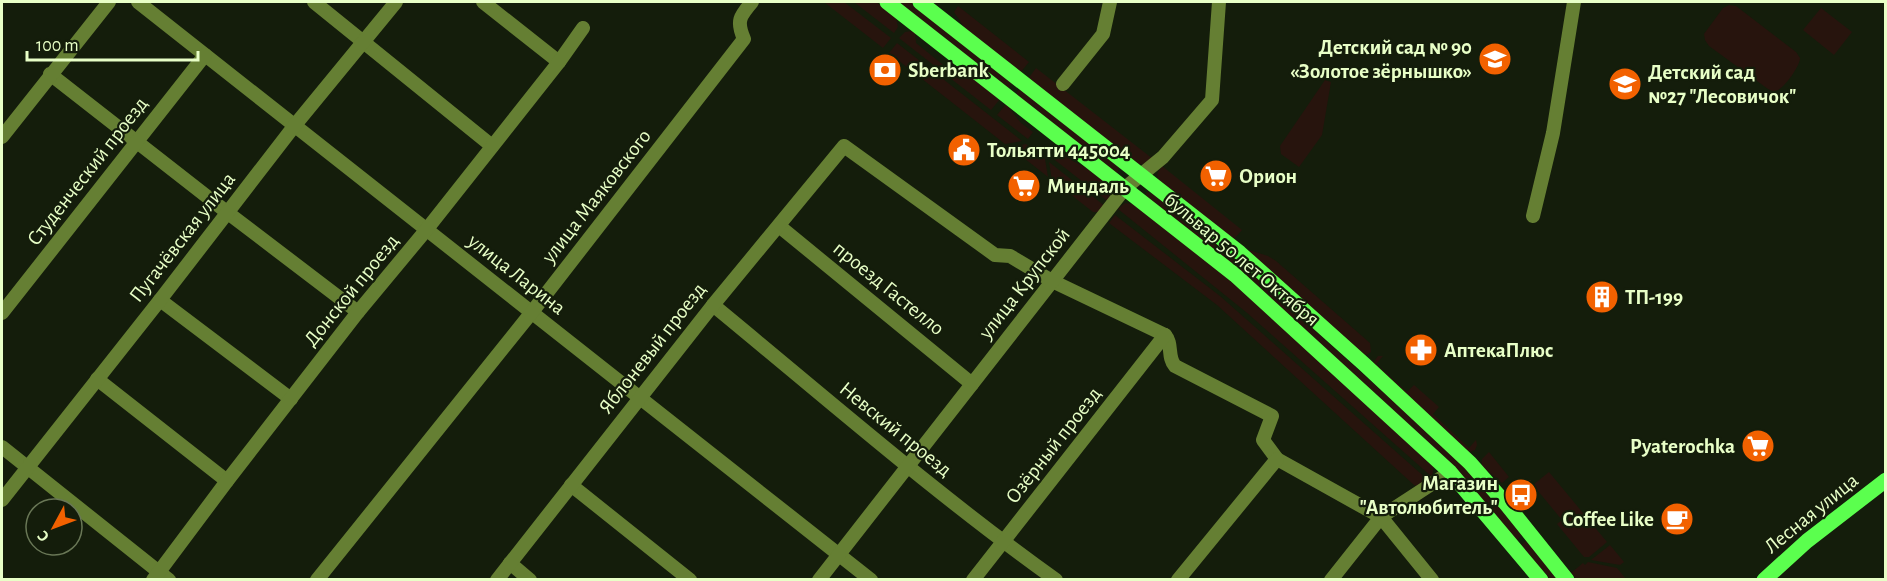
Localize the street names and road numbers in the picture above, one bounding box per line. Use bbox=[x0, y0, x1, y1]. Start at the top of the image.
street label: Студенческий проезд bbox=[23, 93, 152, 250]
street label: улица Маяковского bbox=[537, 126, 655, 268]
street label: Пугачёвская улица bbox=[125, 168, 240, 306]
street label: бульвар 50 лет Октября bbox=[1160, 189, 1323, 330]
street label: улица Крупской bbox=[974, 224, 1074, 344]
street label: улица Ларина bbox=[463, 229, 570, 319]
street label: Донской проезд bbox=[300, 230, 403, 350]
street label: проезд Гастелло bbox=[829, 237, 948, 339]
street label: Яблоневый проезд bbox=[595, 279, 710, 418]
street label: Невский проезд bbox=[836, 378, 956, 481]
street label: Озёрный проезд bbox=[1002, 383, 1105, 507]
street label: Лесная улица bbox=[1760, 469, 1862, 557]

